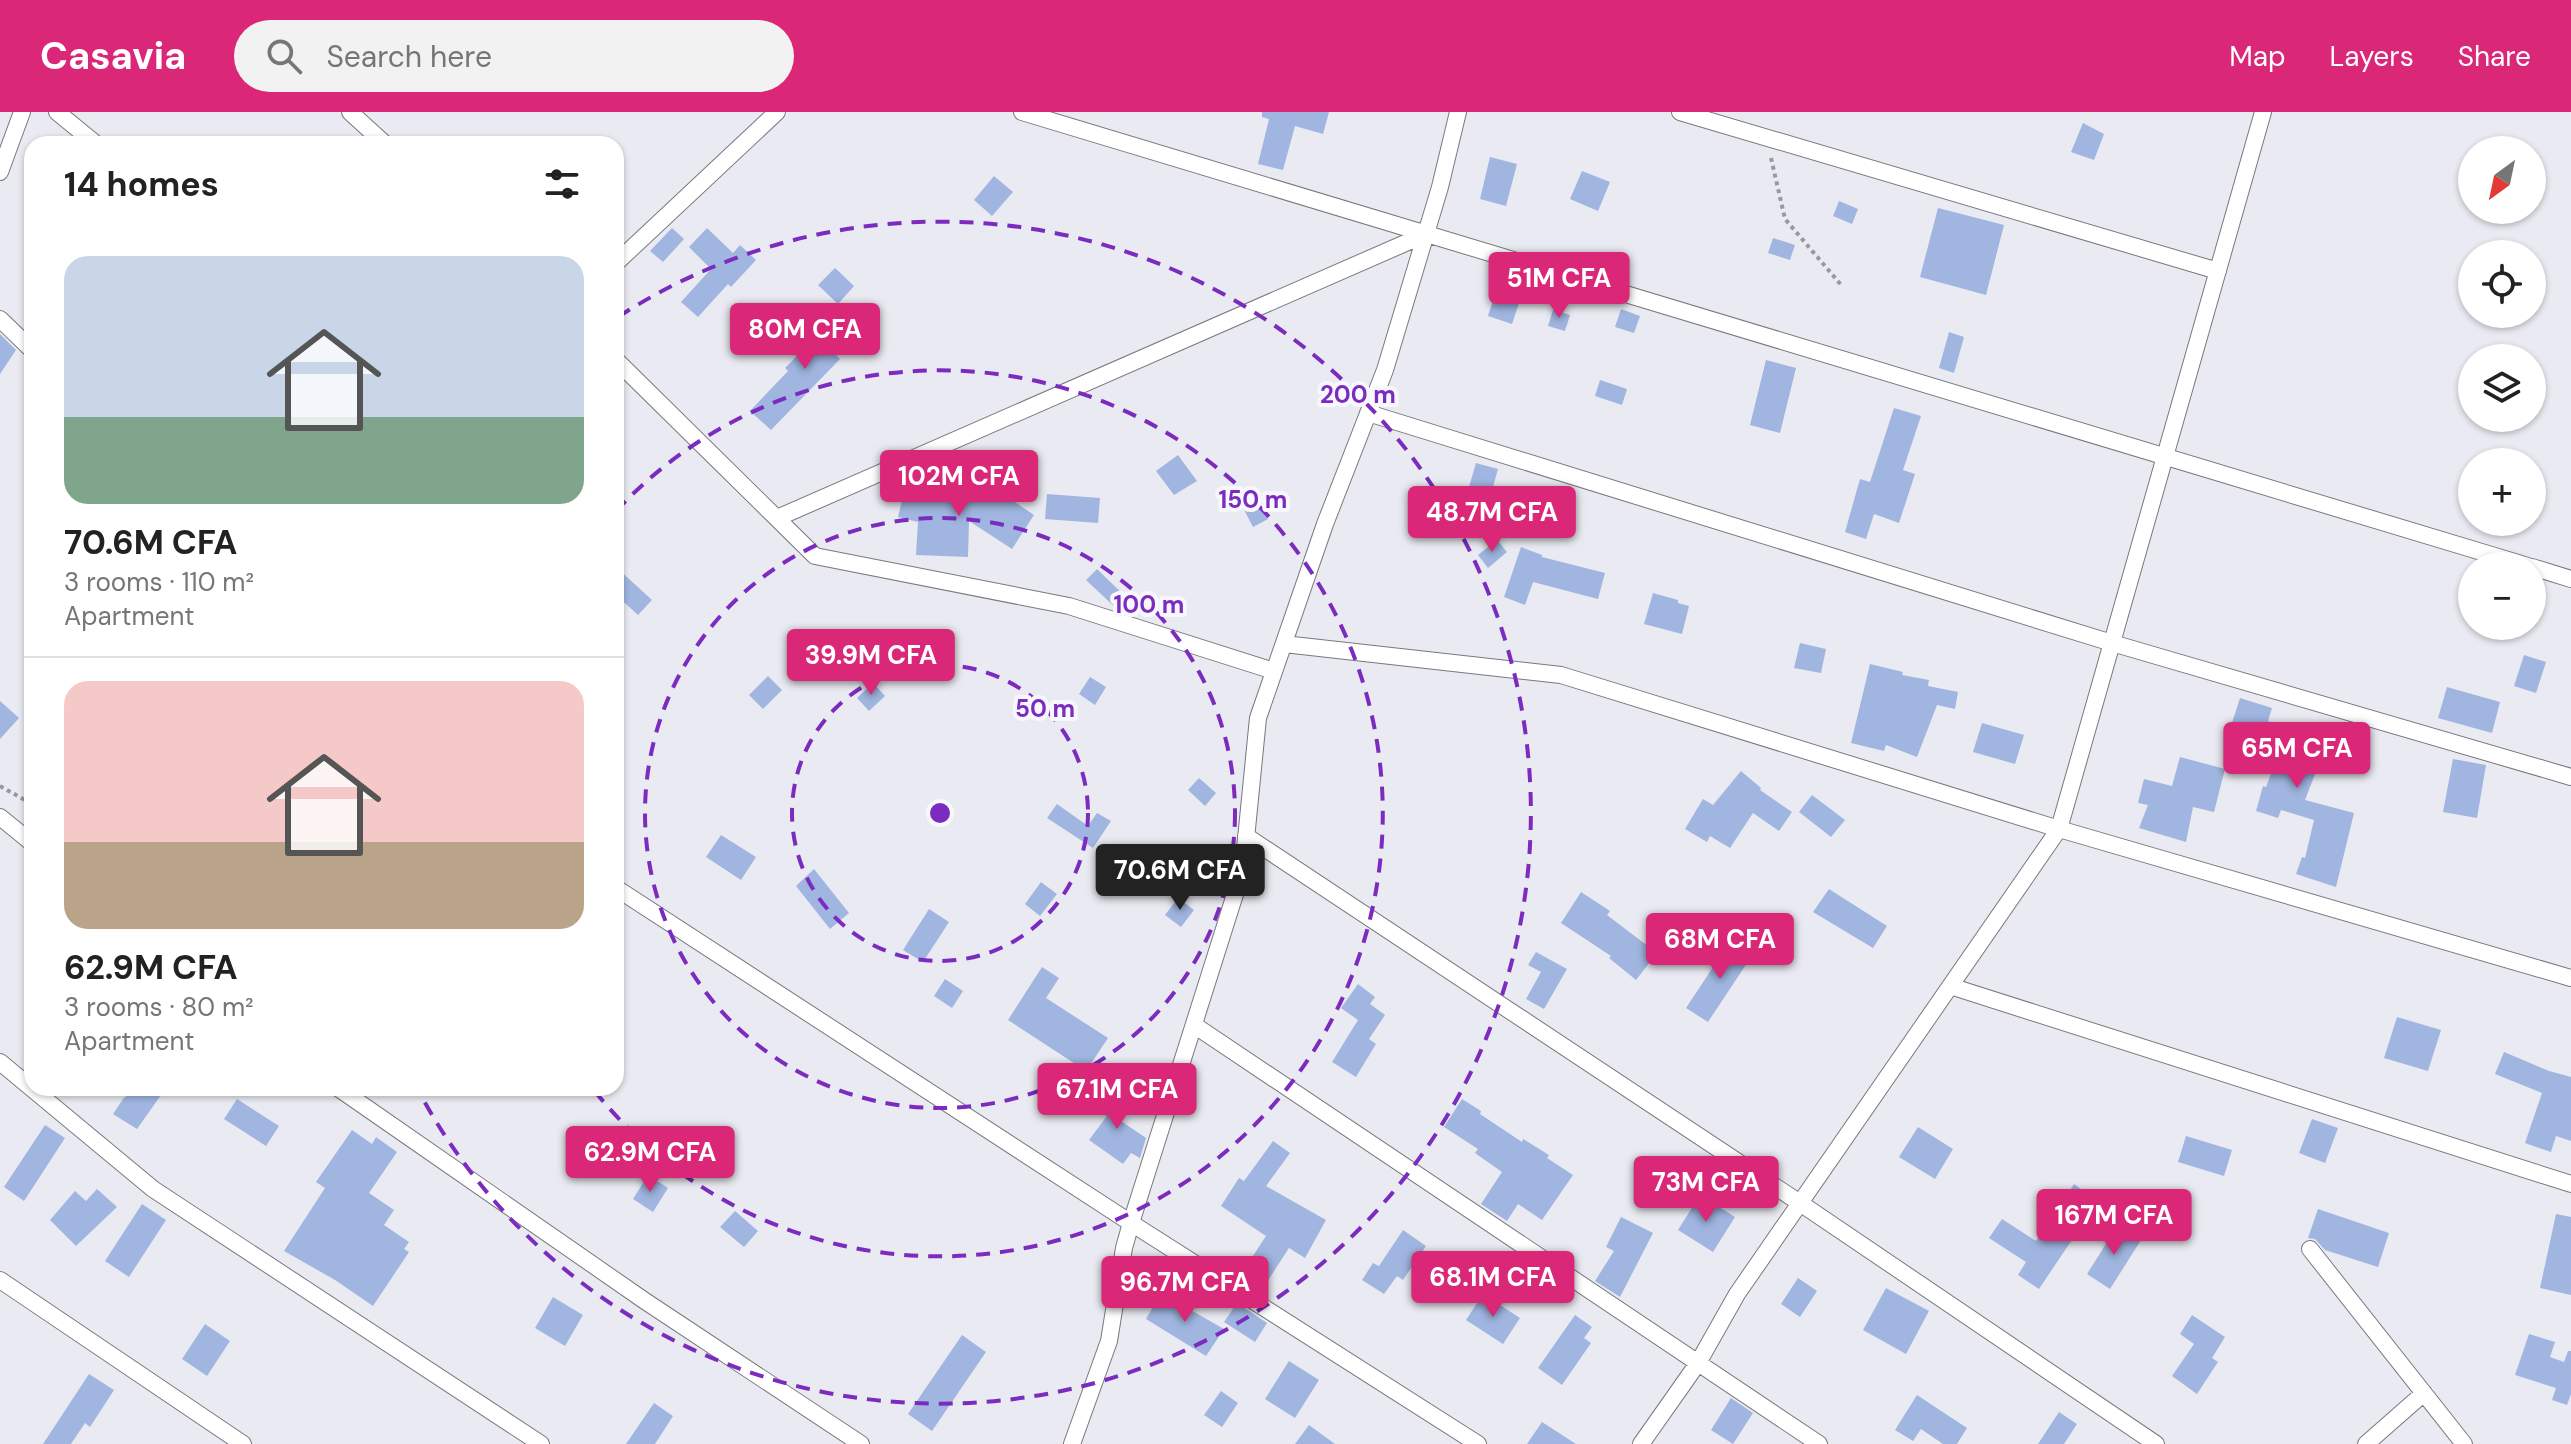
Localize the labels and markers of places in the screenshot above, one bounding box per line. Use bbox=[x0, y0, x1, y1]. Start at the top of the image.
pin: 51M CFA bbox=[1485, 252, 1633, 320]
pin: 80M CFA bbox=[731, 303, 879, 371]
pin: 102M CFA bbox=[876, 450, 1042, 518]
pin: 48.7M CFA bbox=[1400, 486, 1584, 554]
pin: 39.9M CFA bbox=[779, 629, 963, 697]
pin: 65M CFA bbox=[2223, 722, 2371, 790]
centre of rings bbox=[926, 799, 954, 827]
pin: 70.6M CFA bbox=[1088, 844, 1272, 912]
pin: 68M CFA bbox=[1646, 913, 1794, 981]
pin: 67.1M CFA bbox=[1025, 1063, 1209, 1131]
pin: 62.9M CFA bbox=[558, 1126, 742, 1194]
pin: 73M CFA bbox=[1632, 1156, 1780, 1224]
pin: 167M CFA bbox=[2031, 1189, 2197, 1257]
pin: 68.1M CFA bbox=[1401, 1251, 1585, 1319]
pin: 96.7M CFA bbox=[1093, 1256, 1277, 1324]

